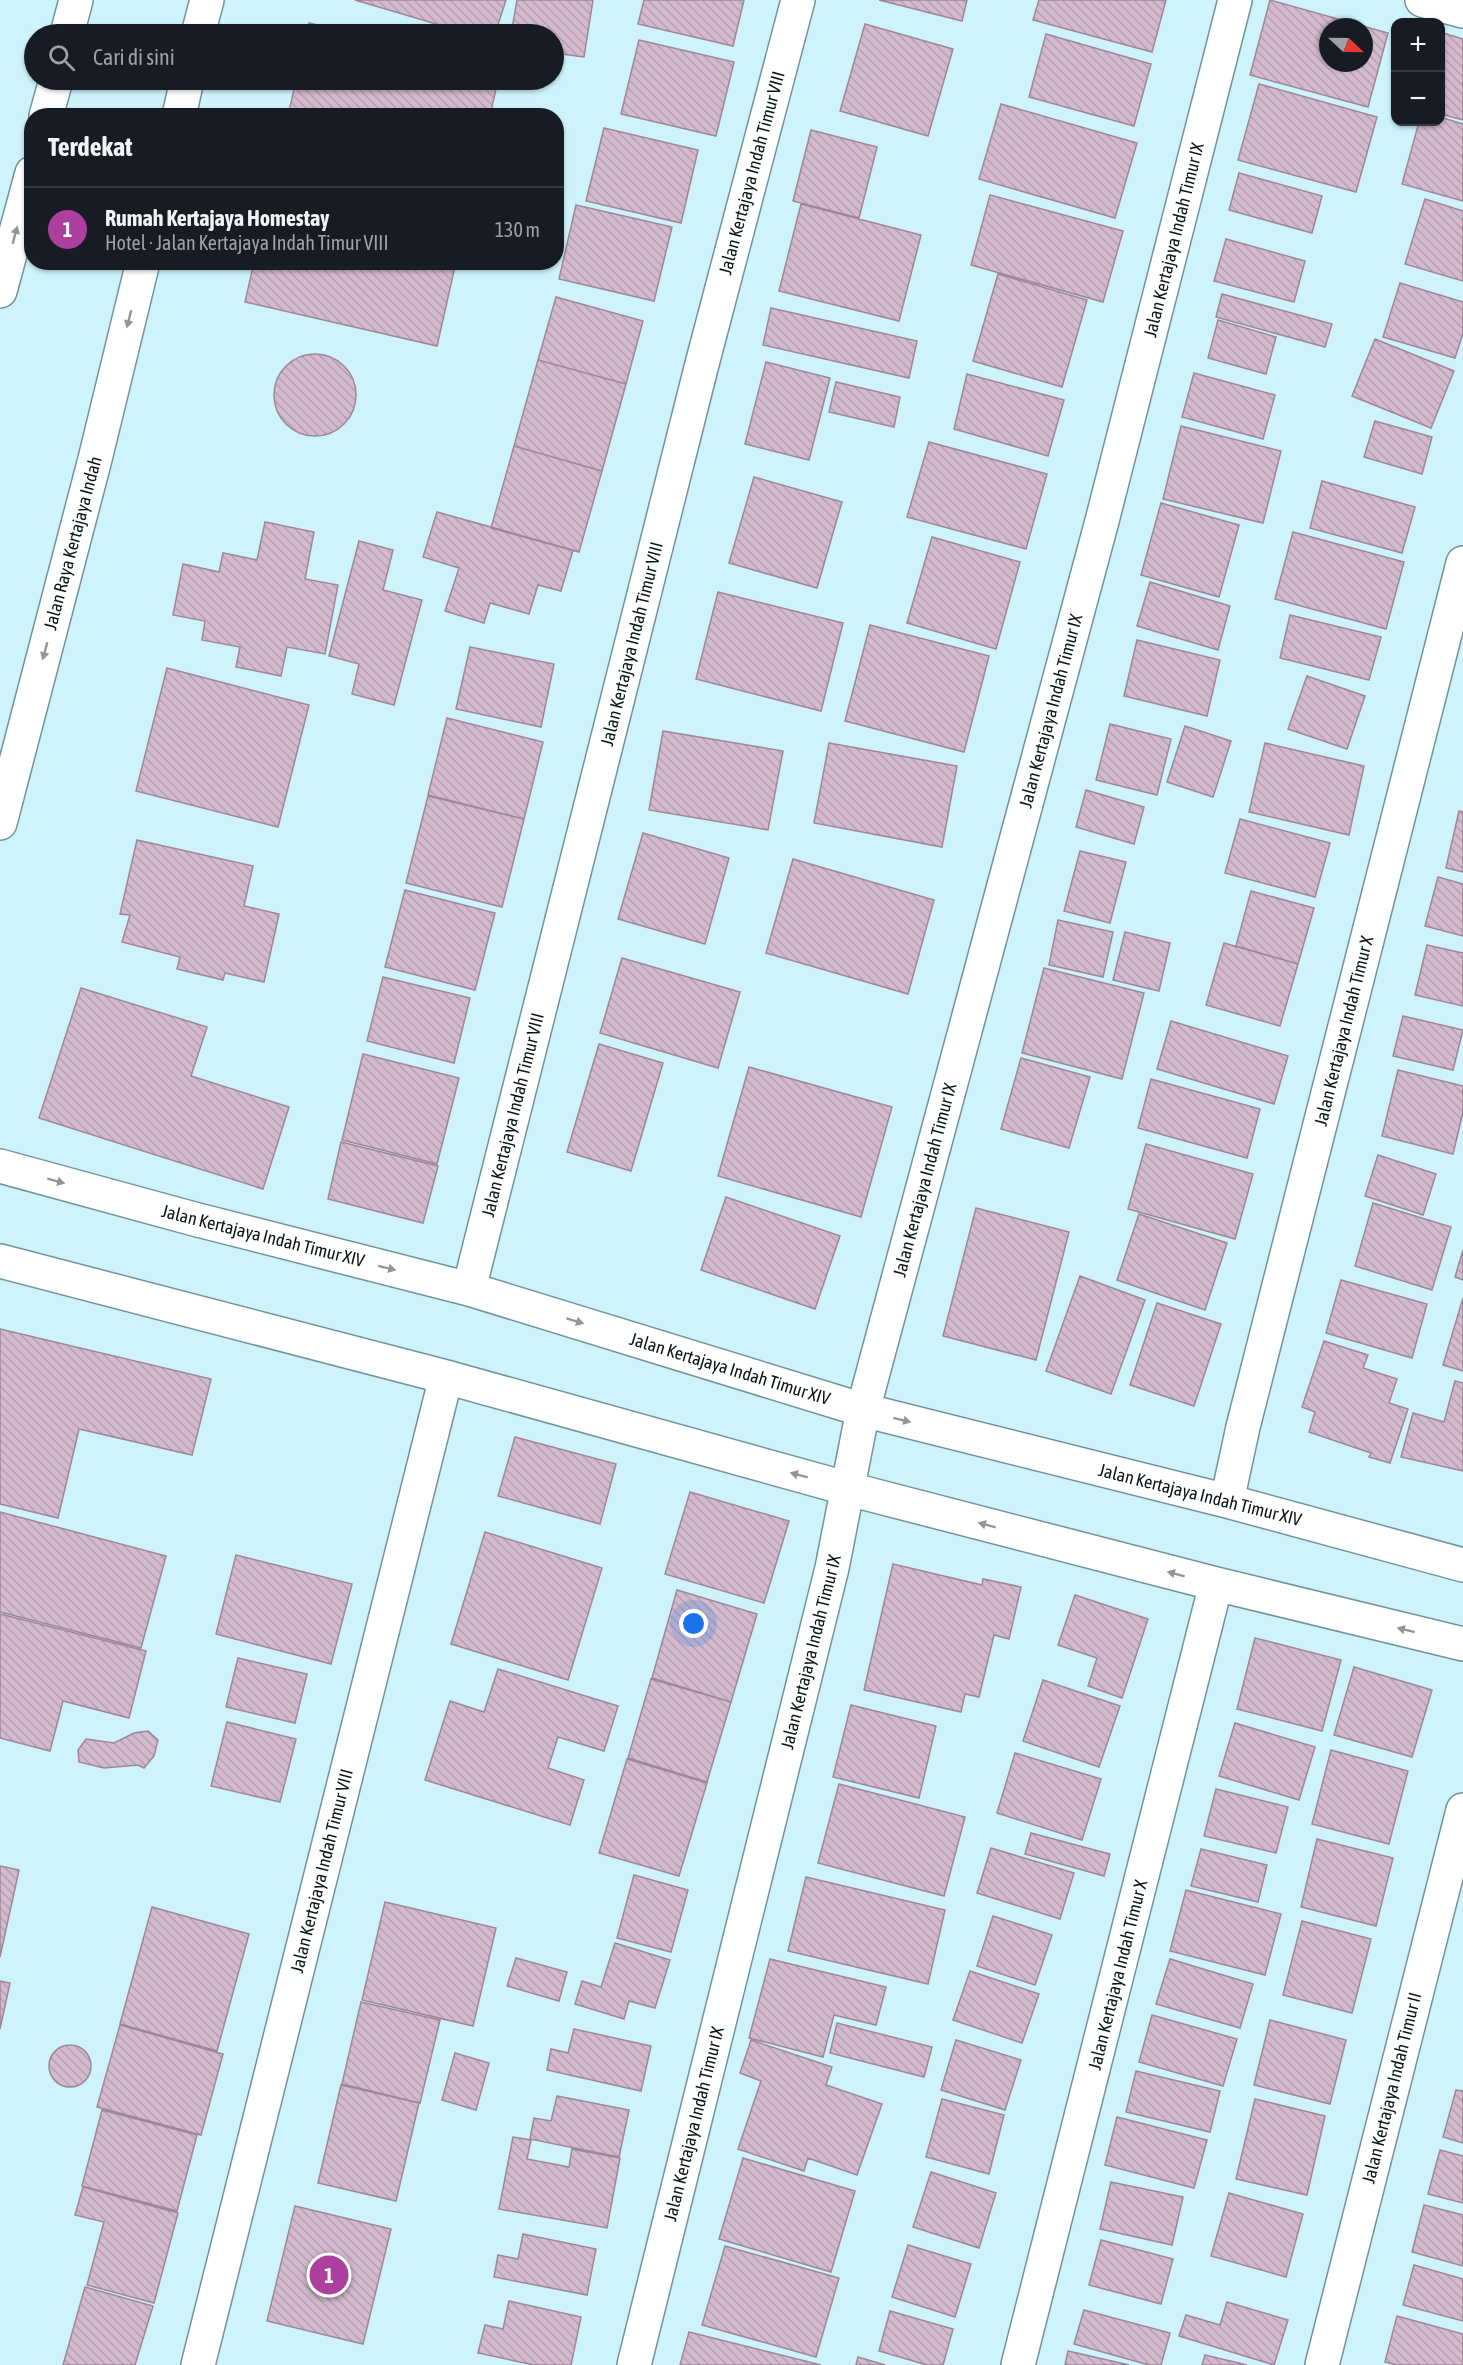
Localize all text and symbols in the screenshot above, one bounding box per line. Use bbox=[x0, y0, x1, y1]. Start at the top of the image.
north arrow bbox=[1319, 18, 1373, 72]
map controls bbox=[1391, 18, 1445, 126]
button: + bbox=[1391, 18, 1445, 72]
search box bbox=[24, 24, 564, 90]
icon: search bbox=[45, 41, 78, 74]
text: Cari di sini bbox=[93, 44, 175, 70]
street label: Jalan Kertajaya Indah Timur VIII bbox=[714, 69, 789, 277]
button: − bbox=[1391, 72, 1445, 126]
text: Terdekat bbox=[48, 132, 132, 162]
street label: Jalan Kertajaya Indah Timur IX bbox=[1139, 140, 1208, 339]
text: Rumah Kertajaya Homestay bbox=[105, 205, 329, 231]
text: 1 bbox=[63, 218, 72, 241]
text: 130 m bbox=[495, 218, 540, 241]
one-way arrow bbox=[11, 225, 20, 243]
text: Hotel · Jalan Kertajaya Indah Timur VIII bbox=[105, 231, 388, 254]
one-way arrow bbox=[124, 310, 133, 329]
street label: Jalan Raya Kertajaya Indah bbox=[39, 454, 106, 632]
street label: Jalan Kertajaya Indah Timur VIII bbox=[596, 540, 667, 748]
street label: Jalan Kertajaya Indah Timur IX bbox=[1015, 611, 1087, 810]
one-way arrow bbox=[40, 642, 49, 660]
street label: Jalan Kertajaya Indah Timur X bbox=[1310, 933, 1378, 1128]
street label: Jalan Kertajaya Indah Timur VIII bbox=[477, 1011, 548, 1219]
street label: Jalan Kertajaya Indah Timur IX bbox=[889, 1080, 961, 1279]
one-way arrow bbox=[47, 1177, 66, 1187]
street label: Jalan Kertajaya Indah Timur XIV bbox=[159, 1200, 367, 1271]
one-way arrow bbox=[378, 1264, 396, 1273]
one-way arrow bbox=[566, 1317, 584, 1326]
street label: Jalan Kertajaya Indah Timur XIV bbox=[627, 1328, 833, 1409]
one-way arrow bbox=[893, 1415, 911, 1425]
street label: Jalan Kertajaya Indah Timur XIV bbox=[1096, 1459, 1304, 1530]
one-way arrow bbox=[790, 1470, 808, 1479]
one-way arrow bbox=[978, 1519, 996, 1529]
street label: Jalan Kertajaya Indah Timur IX bbox=[776, 1552, 845, 1751]
one-way arrow bbox=[1167, 1568, 1185, 1578]
your location bbox=[679, 1609, 708, 1638]
one-way arrow bbox=[1397, 1625, 1415, 1635]
street label: Jalan Kertajaya Indah Timur VIII bbox=[286, 1767, 357, 1975]
street label: Jalan Kertajaya Indah Timur X bbox=[1084, 1877, 1152, 2072]
street label: Jalan Kertajaya Indah Timur II bbox=[1358, 1990, 1425, 2186]
street label: Jalan Kertajaya Indah Timur IX bbox=[659, 2024, 728, 2223]
pin: 1 bbox=[310, 2252, 348, 2298]

